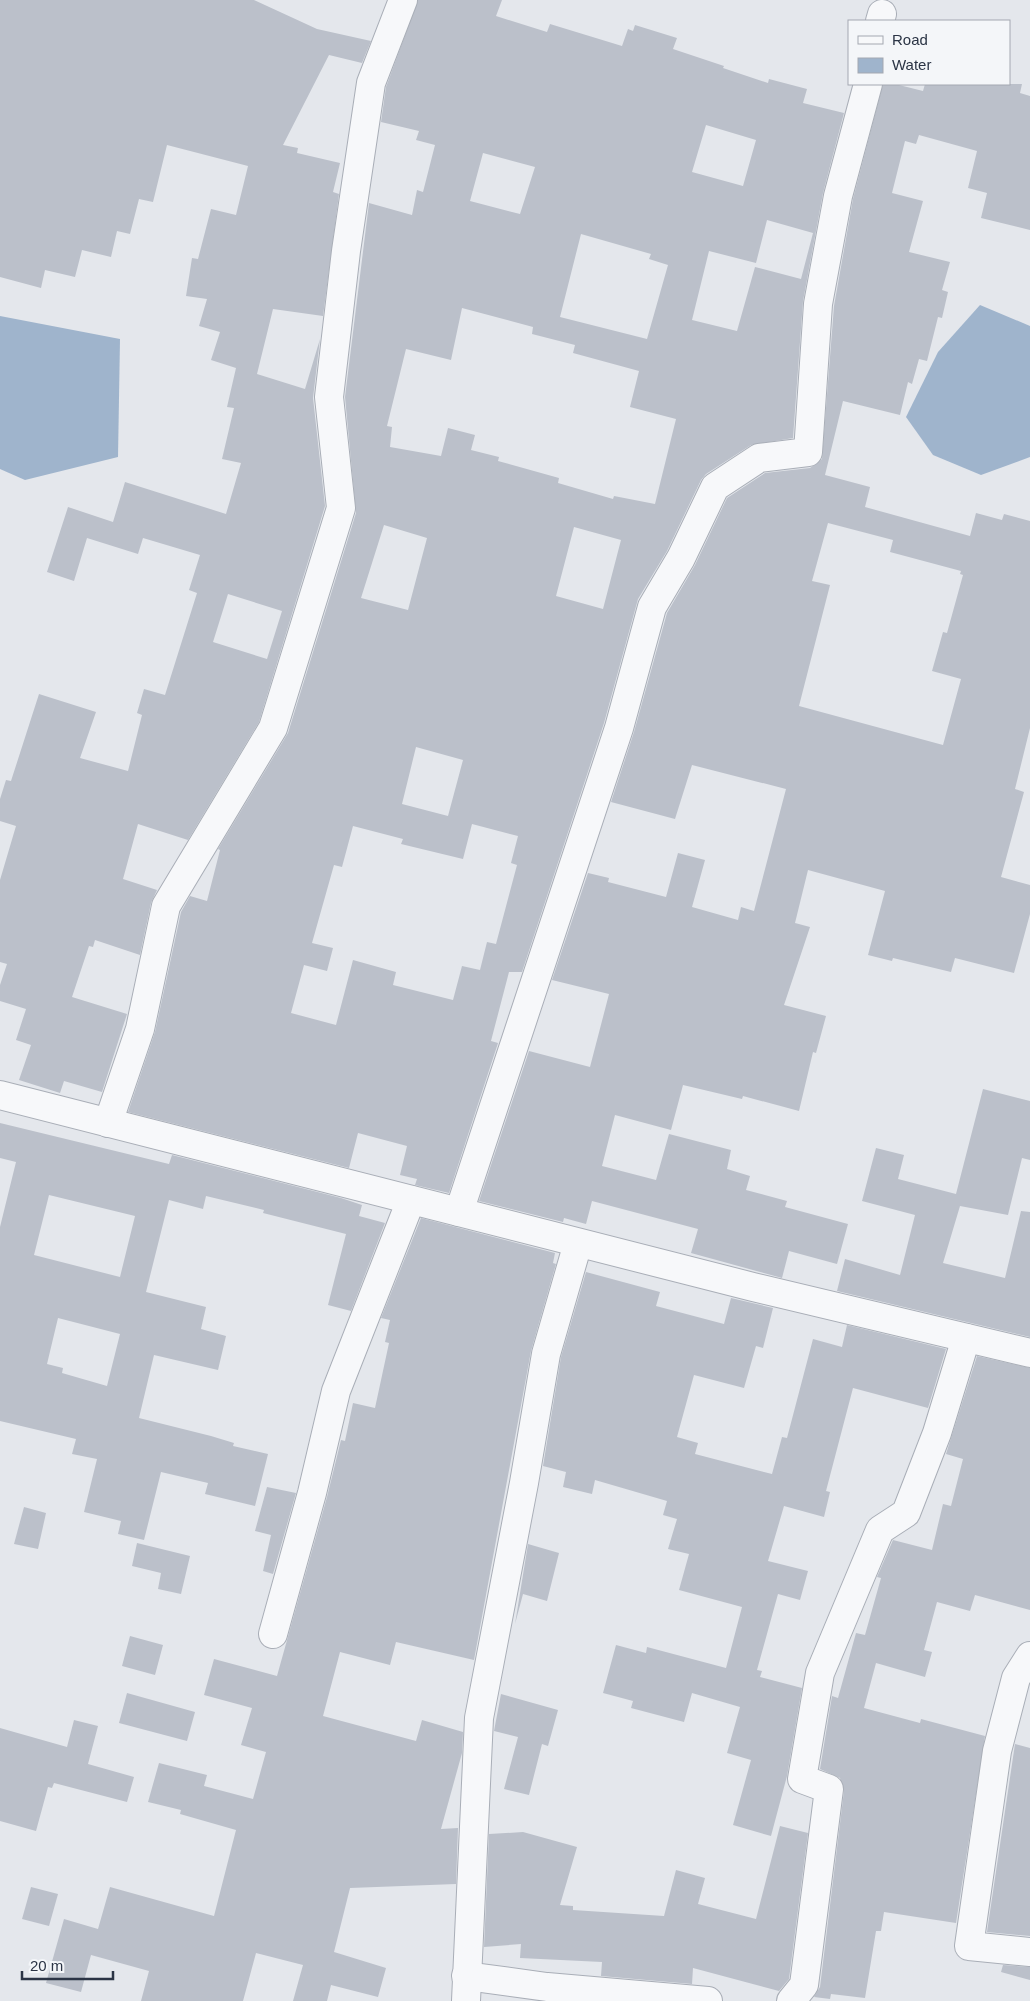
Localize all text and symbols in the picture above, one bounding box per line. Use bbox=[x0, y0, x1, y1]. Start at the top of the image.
legend bbox=[848, 20, 1010, 85]
text: Road bbox=[892, 31, 928, 48]
text: Water bbox=[892, 56, 931, 73]
scale bar bbox=[22, 1948, 114, 1980]
text: 20 m bbox=[30, 1957, 63, 1974]

